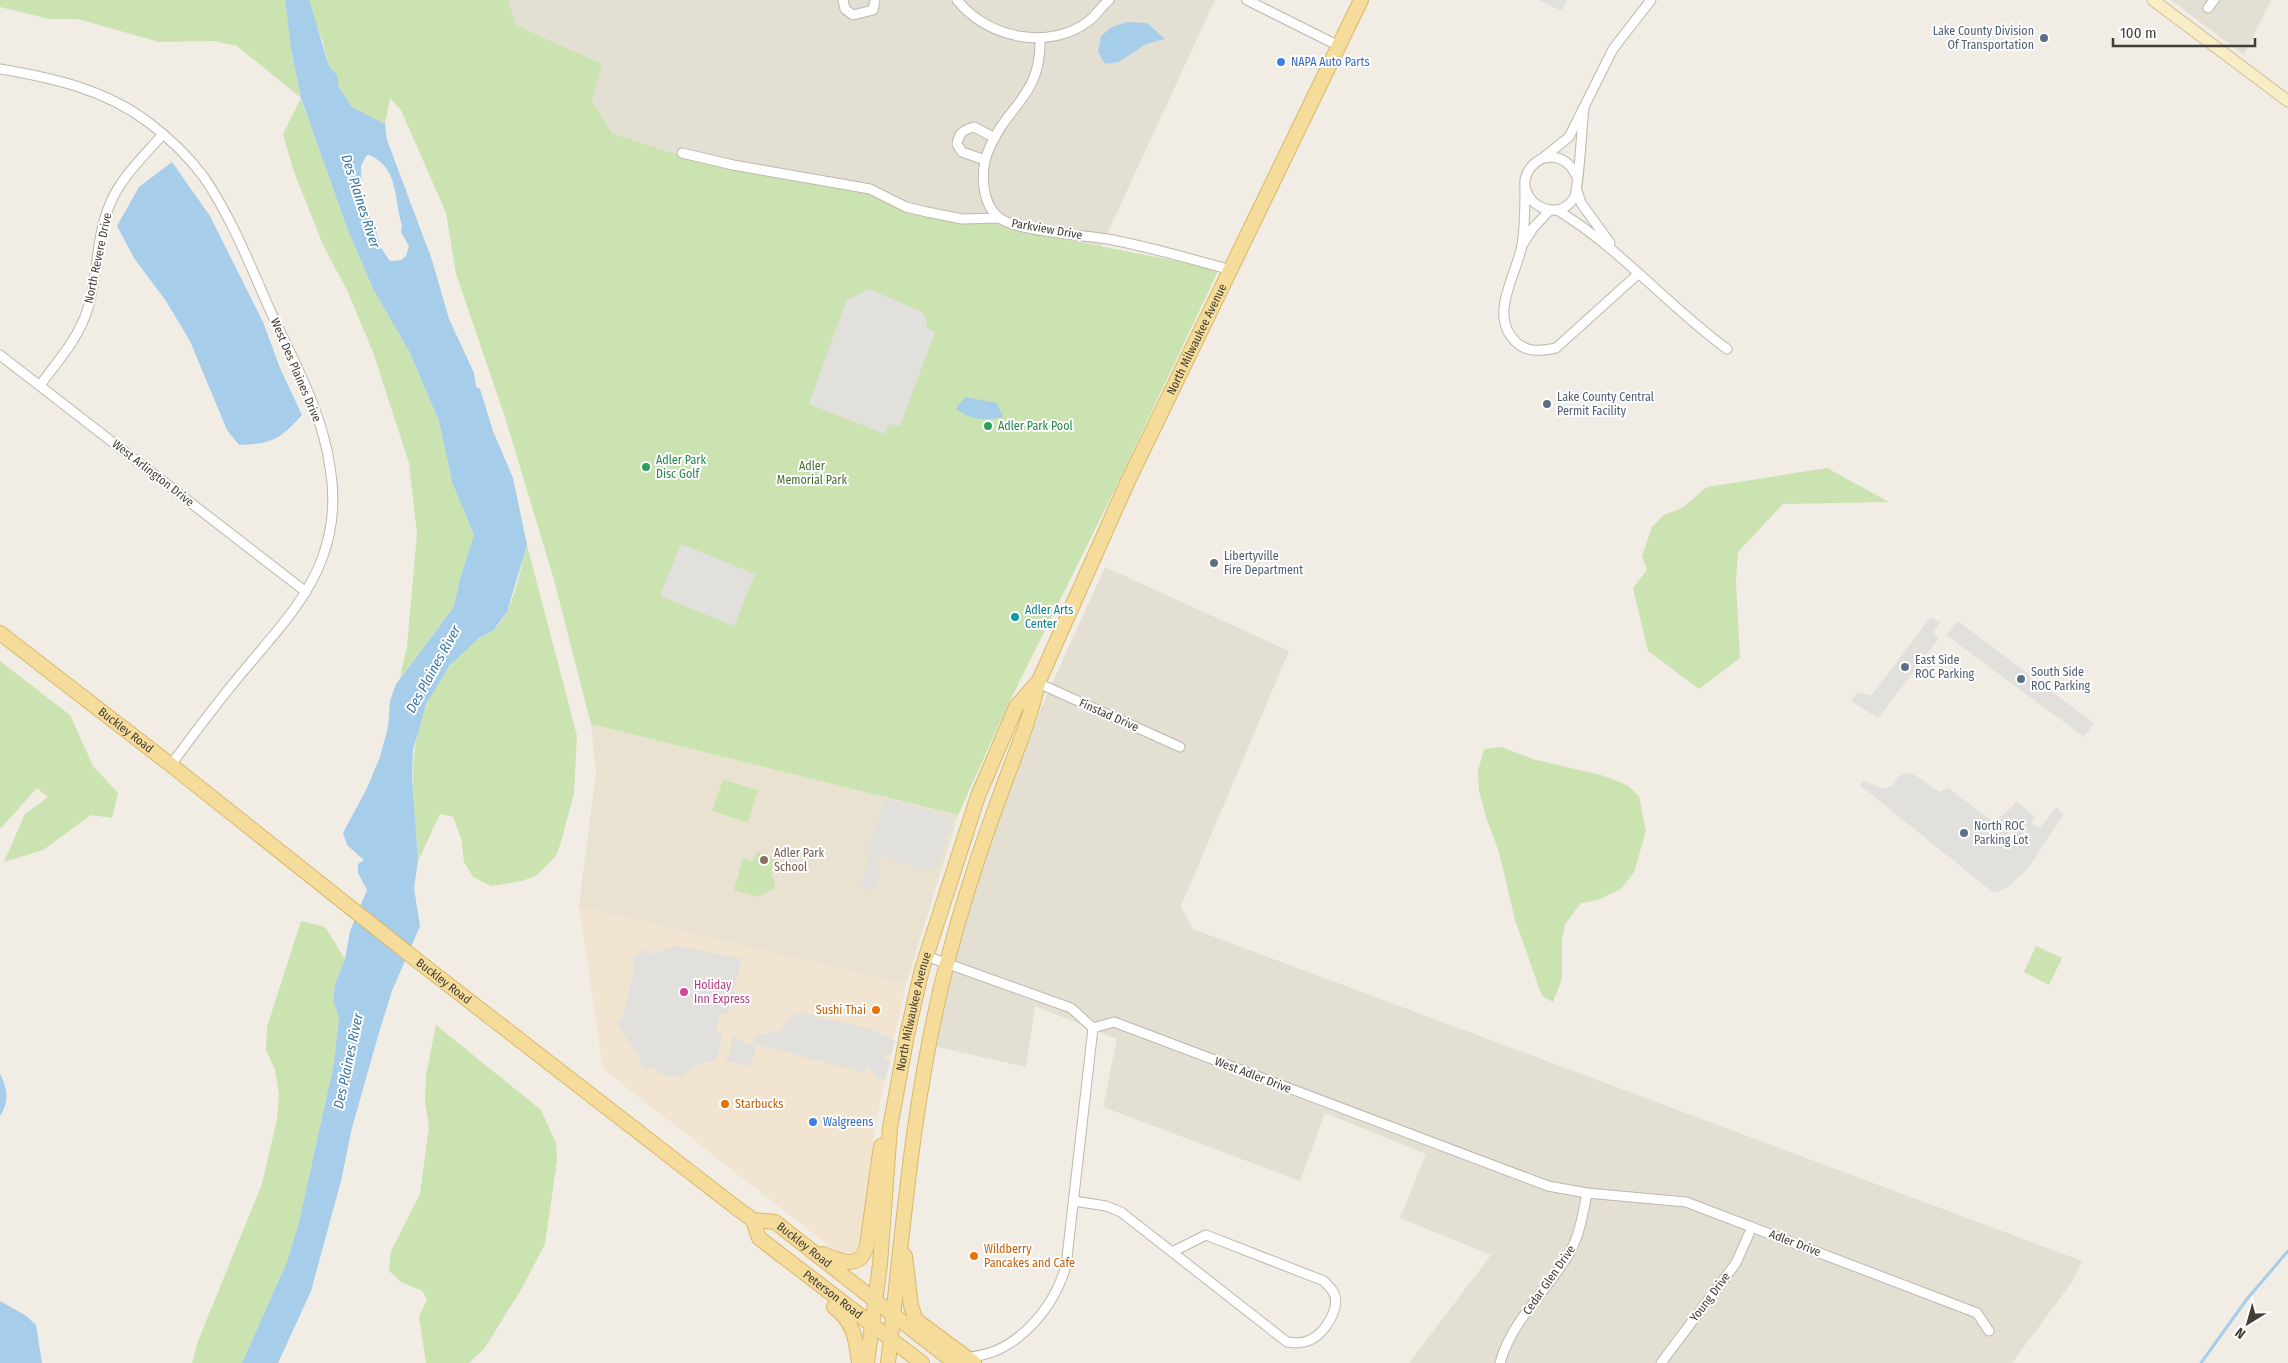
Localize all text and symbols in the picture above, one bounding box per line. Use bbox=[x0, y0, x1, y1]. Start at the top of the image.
scale bar bbox=[2113, 15, 2256, 47]
place label: Lake County Division Of Transportation bbox=[1933, 24, 2034, 52]
text: 100 m bbox=[2120, 24, 2157, 42]
marker: Lake County Division Of Transportation bbox=[2038, 32, 2050, 44]
place label: NAPA Auto Parts bbox=[1291, 55, 1370, 69]
marker: NAPA Auto Parts bbox=[1275, 56, 1287, 68]
water label: Des Plaines River bbox=[337, 152, 384, 251]
street label: North Revere Drive bbox=[82, 211, 114, 305]
street label: Parkview Drive bbox=[1010, 216, 1084, 242]
street label: North Milwaukee Avenue bbox=[1164, 281, 1230, 397]
street label: West Des Plaines Drive bbox=[268, 316, 324, 424]
place label: Lake County Central Permit Facility bbox=[1557, 390, 1654, 418]
marker: Lake County Central Permit Facility bbox=[1541, 398, 1553, 410]
place label: Adler Park Pool bbox=[998, 419, 1073, 433]
marker: Adler Park Pool bbox=[982, 420, 994, 432]
street label: West Arlington Drive bbox=[109, 437, 197, 509]
place label: Adler Park Disc Golf bbox=[656, 453, 707, 481]
park label: Adler Memorial Park bbox=[777, 459, 848, 487]
marker: Adler Park Disc Golf bbox=[640, 461, 652, 473]
place label: Libertyville Fire Department bbox=[1224, 549, 1303, 577]
marker: Libertyville Fire Department bbox=[1208, 557, 1220, 569]
place label: Adler Arts Center bbox=[1025, 603, 1073, 631]
marker: Adler Arts Center bbox=[1009, 611, 1021, 623]
water label: Des Plaines River bbox=[402, 622, 465, 716]
place label: East Side ROC Parking bbox=[1915, 653, 1975, 681]
marker: East Side ROC Parking bbox=[1899, 661, 1911, 673]
place label: South Side ROC Parking bbox=[2031, 665, 2091, 693]
marker: South Side ROC Parking bbox=[2015, 673, 2027, 685]
street label: Finstad Drive bbox=[1077, 696, 1141, 734]
street label: Buckley Road bbox=[96, 705, 156, 756]
place label: North ROC Parking Lot bbox=[1974, 819, 2028, 847]
marker: North ROC Parking Lot bbox=[1958, 827, 1970, 839]
place label: Adler Park School bbox=[774, 846, 825, 874]
marker: Adler Park School bbox=[758, 854, 770, 866]
street label: North Milwaukee Avenue bbox=[894, 950, 934, 1072]
street label: Buckley Road bbox=[413, 955, 474, 1007]
place label: Holiday Inn Express bbox=[694, 978, 750, 1006]
marker: Holiday Inn Express bbox=[678, 986, 690, 998]
place label: Sushi Thai bbox=[816, 1003, 866, 1017]
marker: Sushi Thai bbox=[870, 1004, 882, 1016]
water label: Des Plaines River bbox=[330, 1011, 367, 1110]
street label: West Adler Drive bbox=[1213, 1054, 1293, 1096]
place label: Starbucks bbox=[735, 1097, 783, 1111]
marker: Starbucks bbox=[719, 1098, 731, 1110]
place label: Walgreens bbox=[823, 1115, 873, 1129]
marker: Walgreens bbox=[807, 1116, 819, 1128]
street label: Buckley Road bbox=[774, 1219, 834, 1271]
street label: Adler Drive bbox=[1767, 1227, 1823, 1259]
place label: Wildberry Pancakes and Cafe bbox=[984, 1242, 1075, 1270]
street label: Cedar Glen Drive bbox=[1520, 1243, 1578, 1317]
marker: Wildberry Pancakes and Cafe bbox=[968, 1250, 980, 1262]
street label: Peterson Road bbox=[800, 1267, 865, 1322]
street label: Young Drive bbox=[1687, 1270, 1733, 1324]
north arrow bbox=[2223, 1298, 2273, 1348]
text: N bbox=[2232, 1324, 2249, 1342]

